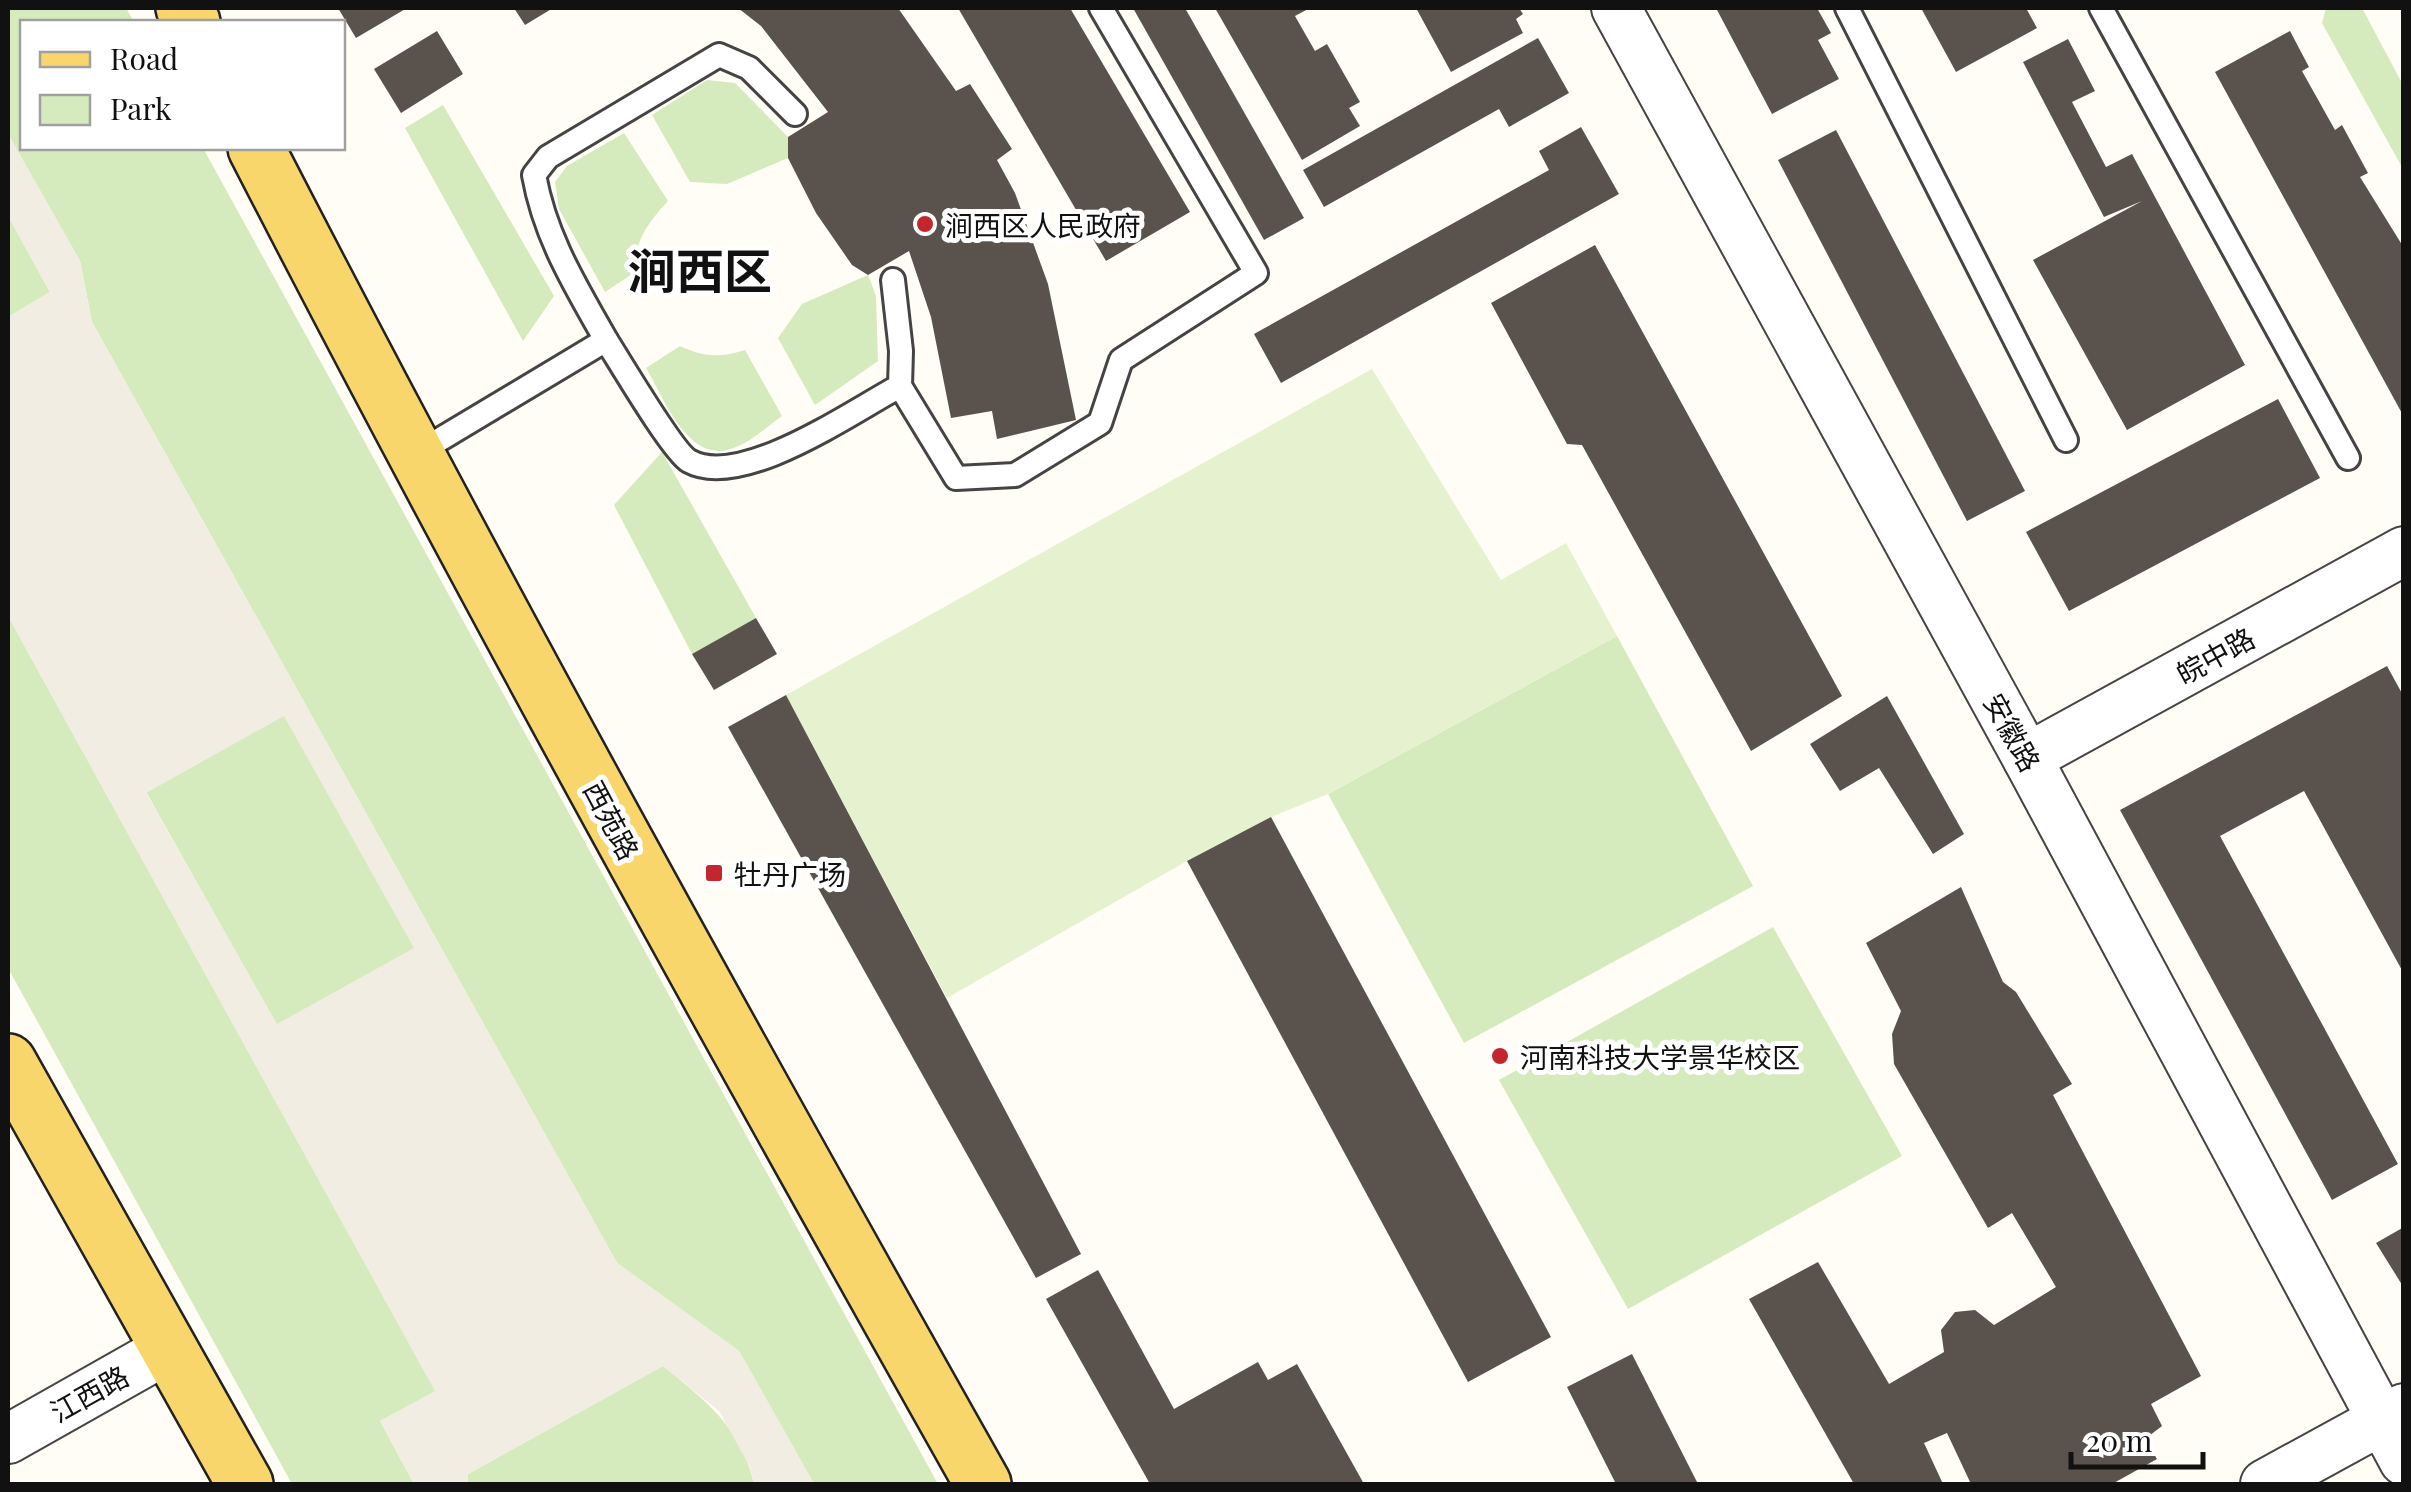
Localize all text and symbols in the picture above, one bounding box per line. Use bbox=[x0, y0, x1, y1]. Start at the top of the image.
legend bbox=[20, 20, 345, 150]
text: Road bbox=[110, 38, 178, 78]
text: Park bbox=[110, 88, 172, 128]
place label: 涧西区人民政府 bbox=[945, 206, 1141, 243]
marker: 涧西区人民政府 bbox=[914, 213, 936, 235]
district label: 涧西区 bbox=[628, 237, 772, 301]
street label: 皖中路 bbox=[2169, 618, 2261, 692]
street label: 安徽路 bbox=[1976, 686, 2050, 778]
street label: 西苑路 bbox=[576, 774, 648, 866]
place label: 牡丹广场 bbox=[734, 855, 846, 892]
marker: 牡丹广场 bbox=[703, 862, 725, 884]
place label: 河南科技大学景华校区 bbox=[1520, 1038, 1800, 1075]
marker: 河南科技大学景华校区 bbox=[1489, 1045, 1511, 1067]
street label: 江西路 bbox=[43, 1356, 135, 1430]
scale bar bbox=[2071, 1407, 2204, 1469]
text: 20 m bbox=[2086, 1420, 2153, 1460]

